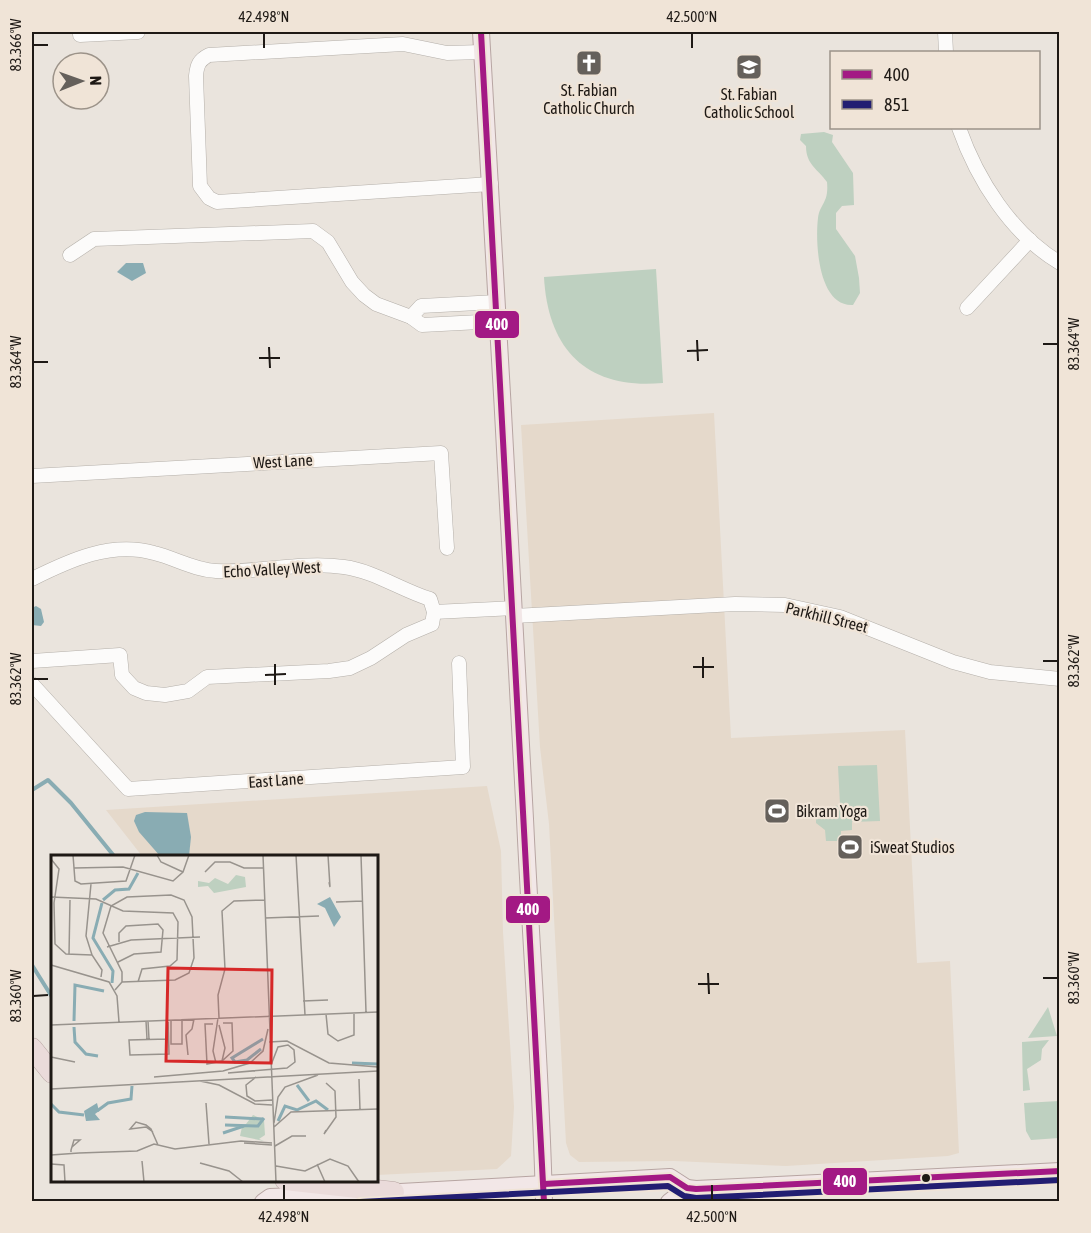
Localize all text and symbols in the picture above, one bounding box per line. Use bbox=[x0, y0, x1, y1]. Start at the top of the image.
text: 42.498°N bbox=[239, 8, 289, 25]
text: 42.500°N bbox=[667, 8, 717, 25]
text: 83.366°W bbox=[7, 18, 24, 71]
church icon: St. Fabian Catholic Church bbox=[574, 48, 604, 78]
north arrow bbox=[51, 51, 111, 111]
legend bbox=[830, 51, 1040, 129]
school or university icon: St. Fabian Catholic School bbox=[734, 52, 764, 82]
text: 400 bbox=[884, 64, 909, 85]
text: N bbox=[87, 76, 105, 86]
place label: St. Fabian Catholic Church bbox=[543, 81, 635, 117]
place label: St. Fabian Catholic School bbox=[704, 85, 795, 121]
text: 851 bbox=[884, 94, 909, 115]
line badge: 400 bbox=[474, 310, 520, 339]
text: 400 bbox=[485, 315, 509, 333]
text: 83.364°W bbox=[1065, 317, 1082, 370]
text: 83.364°W bbox=[7, 335, 24, 388]
street label: West Lane bbox=[253, 450, 313, 472]
street label: Echo Valley West bbox=[223, 557, 322, 582]
street label: Parkhill Street bbox=[784, 598, 870, 636]
text: 83.362°W bbox=[1065, 634, 1082, 687]
text: 83.362°W bbox=[7, 652, 24, 705]
street label: East Lane bbox=[248, 769, 304, 791]
sports icon: Bikram Yoga bbox=[762, 796, 792, 826]
place label: Bikram Yoga bbox=[796, 802, 868, 821]
sports icon: iSweat Studios bbox=[835, 832, 865, 862]
place label: iSweat Studios bbox=[870, 838, 955, 856]
inset map bbox=[51, 855, 378, 1182]
line badge: 400 bbox=[505, 895, 551, 924]
text: 400 bbox=[516, 900, 540, 918]
text: 83.360°W bbox=[1065, 951, 1082, 1004]
text: 83.360°W bbox=[7, 969, 24, 1022]
line badge: 400 bbox=[822, 1167, 868, 1196]
text: 400 bbox=[833, 1172, 857, 1190]
unlabelled marker bbox=[920, 1172, 932, 1184]
text: 42.498°N bbox=[259, 1208, 309, 1225]
text: 42.500°N bbox=[687, 1208, 737, 1225]

